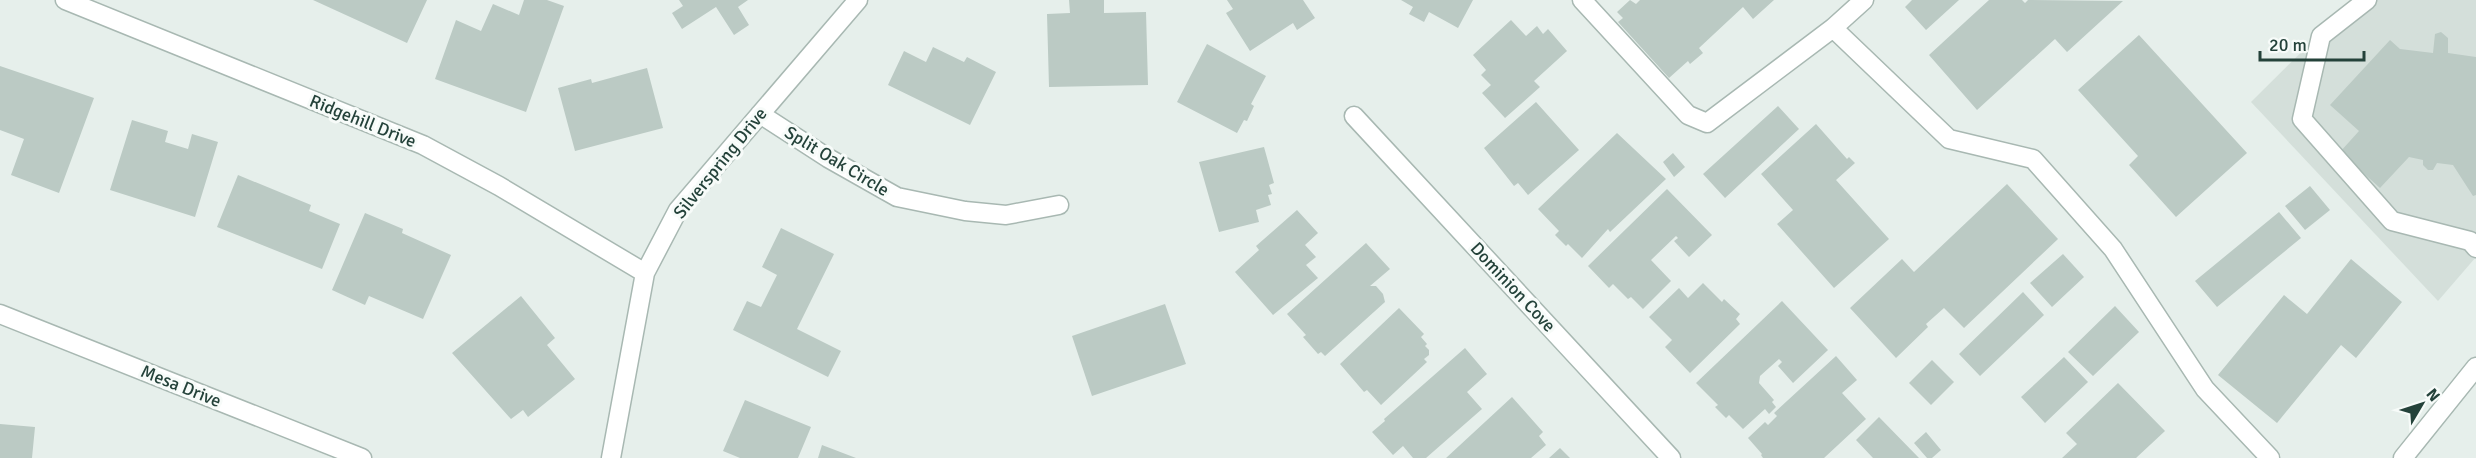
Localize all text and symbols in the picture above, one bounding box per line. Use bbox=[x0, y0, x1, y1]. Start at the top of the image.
scale bar bbox=[2260, 24, 2364, 62]
text: 20 m bbox=[2269, 34, 2307, 56]
street label: Ridgehill Drive bbox=[306, 90, 420, 152]
street label: Silverspring Drive bbox=[669, 103, 771, 223]
street label: Split Oak Circle bbox=[781, 121, 893, 201]
street label: Dominion Cove bbox=[1466, 237, 1560, 337]
street label: Mesa Drive bbox=[138, 360, 224, 412]
north arrow bbox=[2392, 374, 2452, 434]
text: N bbox=[2422, 385, 2444, 406]

